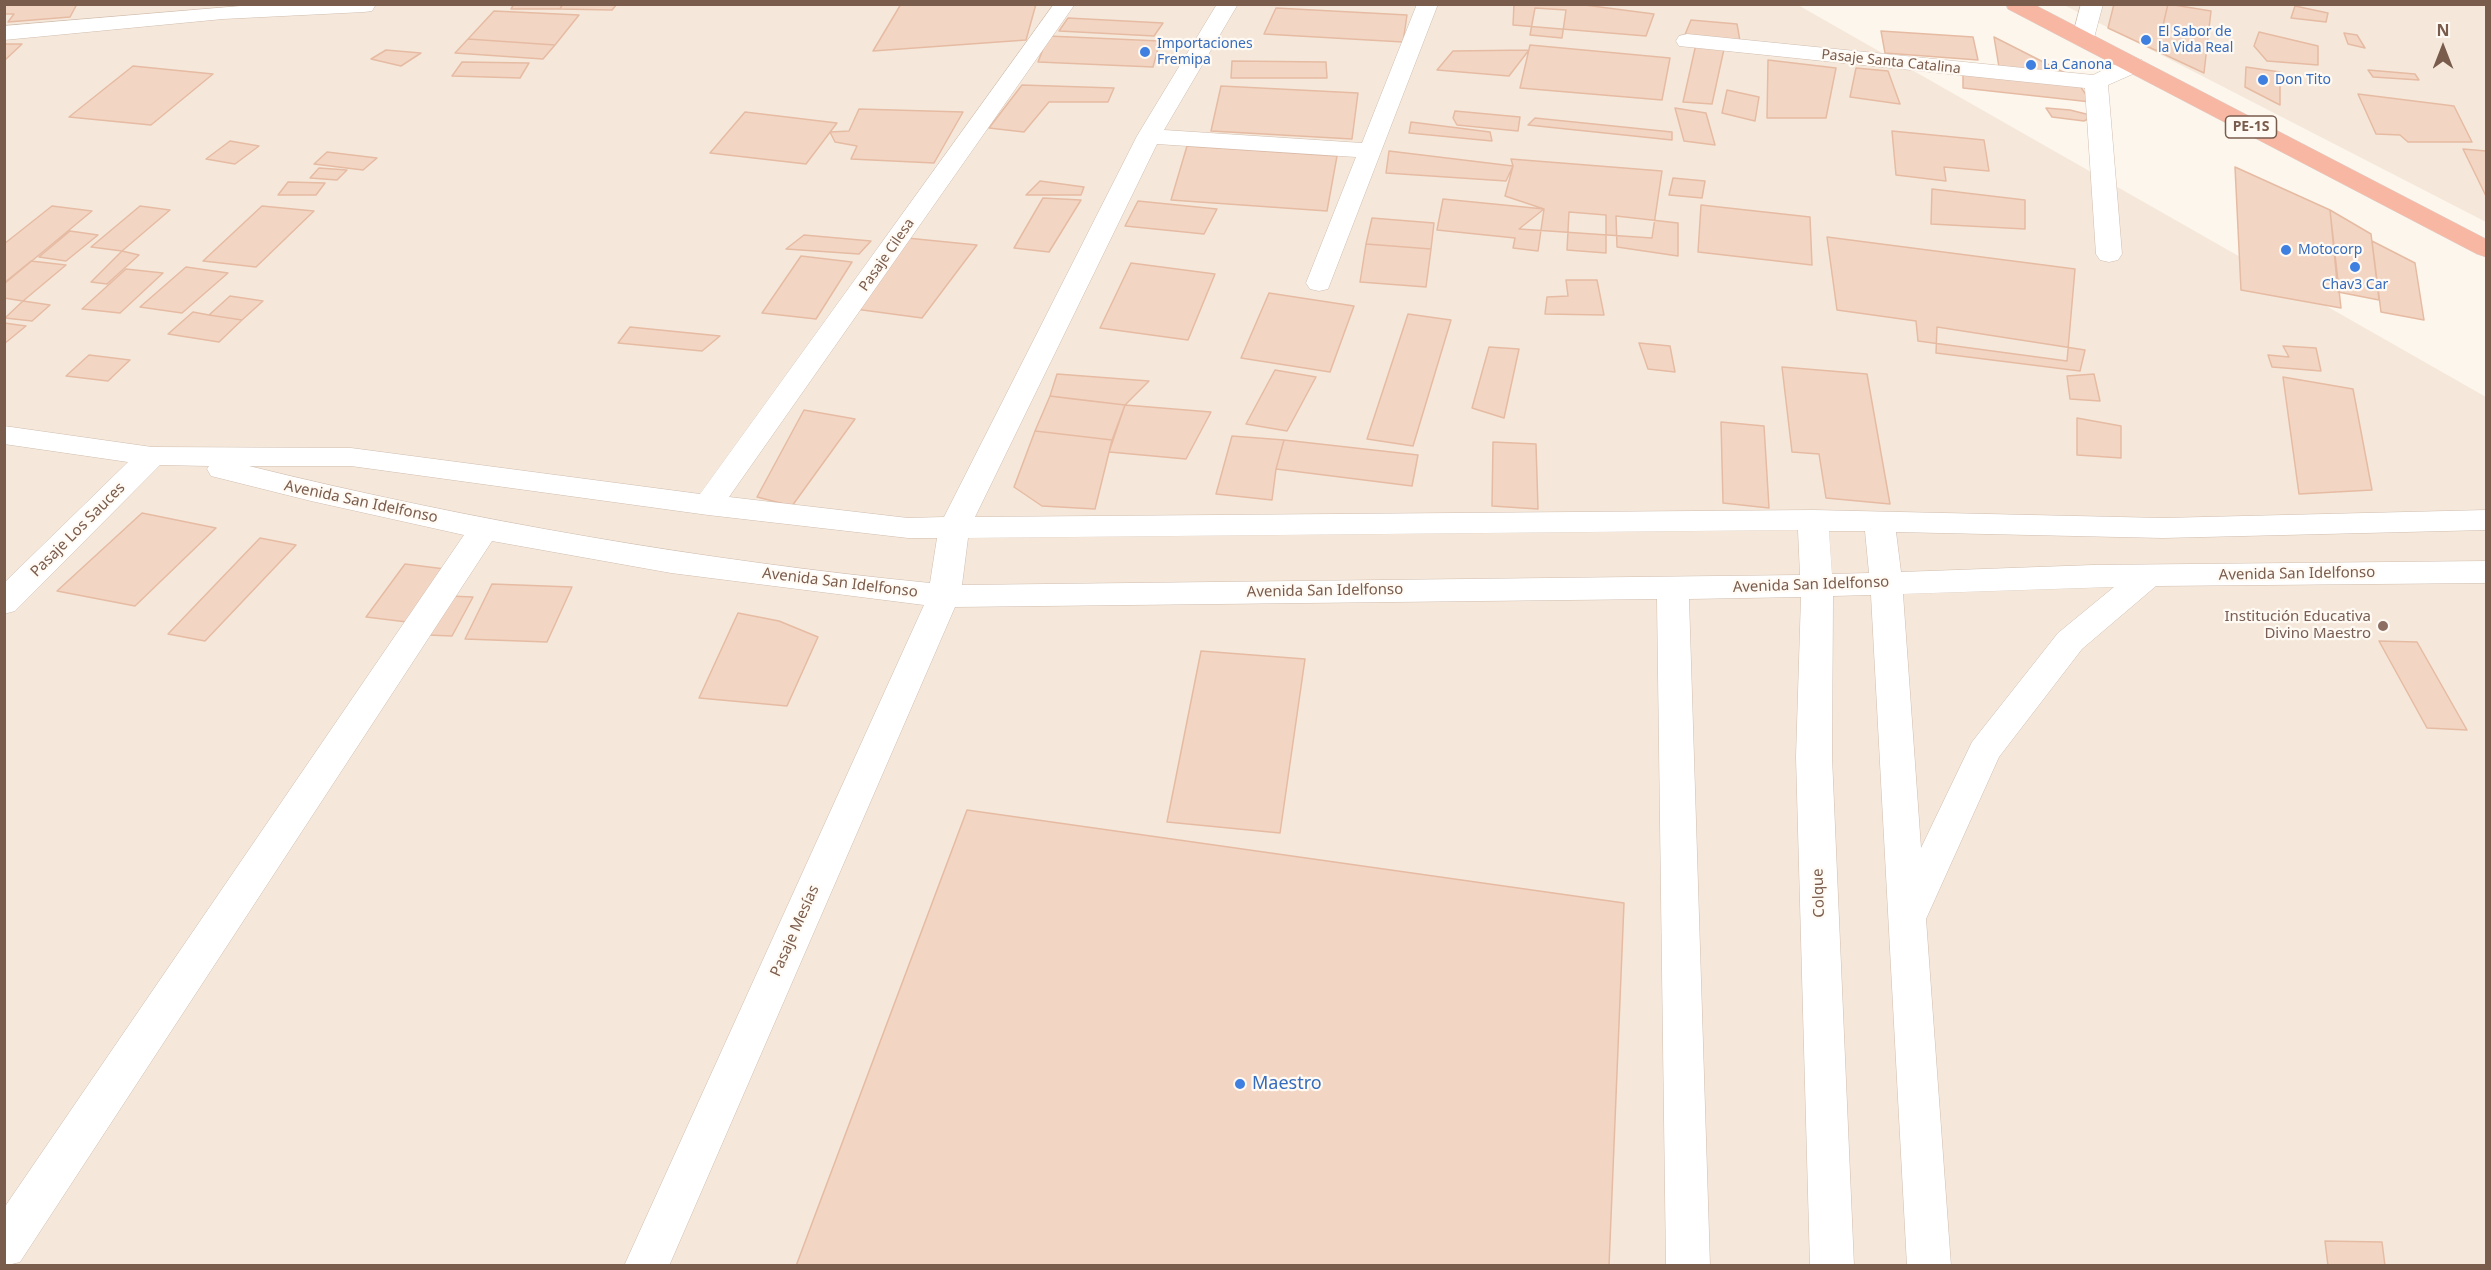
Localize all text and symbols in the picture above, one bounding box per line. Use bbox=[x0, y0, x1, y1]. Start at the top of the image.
north arrow bbox=[2413, 18, 2473, 78]
text: N bbox=[2436, 19, 2450, 41]
place label: El Sabor de la Vida Real bbox=[2158, 24, 2233, 56]
marker: El Sabor de la Vida Real bbox=[2139, 33, 2153, 47]
place label: Importaciones Fremipa bbox=[1157, 36, 1253, 68]
marker: Importaciones Fremipa bbox=[1138, 45, 1152, 59]
street label: Pasaje Santa Catalina bbox=[1820, 46, 1962, 78]
place label: La Canona bbox=[2043, 57, 2112, 73]
marker: La Canona bbox=[2024, 58, 2038, 72]
place label: Don Tito bbox=[2275, 72, 2331, 88]
marker: Don Tito bbox=[2256, 73, 2270, 87]
road number: PE-1S bbox=[2226, 116, 2276, 138]
street label: Pasaje Cilesa bbox=[856, 216, 918, 294]
place label: Motocorp bbox=[2298, 242, 2362, 258]
marker: Motocorp bbox=[2279, 243, 2293, 257]
marker: Chav3 Car bbox=[2348, 260, 2362, 274]
place label: Chav3 Car bbox=[2322, 277, 2388, 293]
street label: Avenida San Idelfonso bbox=[283, 477, 439, 527]
street label: Pasaje Los Sauces bbox=[27, 479, 129, 581]
street label: Avenida San Idelfonso bbox=[2219, 564, 2375, 584]
street label: Avenida San Idelfonso bbox=[761, 565, 919, 601]
street label: Avenida San Idelfonso bbox=[1732, 573, 1890, 597]
street label: Avenida San Idelfonso bbox=[1247, 581, 1403, 601]
place label: Institución Educativa Divino Maestro bbox=[2224, 608, 2371, 643]
marker: Institución Educativa Divino Maestro bbox=[2376, 619, 2390, 633]
street label: Colque bbox=[1809, 868, 1829, 918]
street label: Pasaje Mesías bbox=[767, 883, 823, 979]
place label: Maestro bbox=[1252, 1073, 1322, 1095]
marker: Maestro bbox=[1233, 1077, 1247, 1091]

